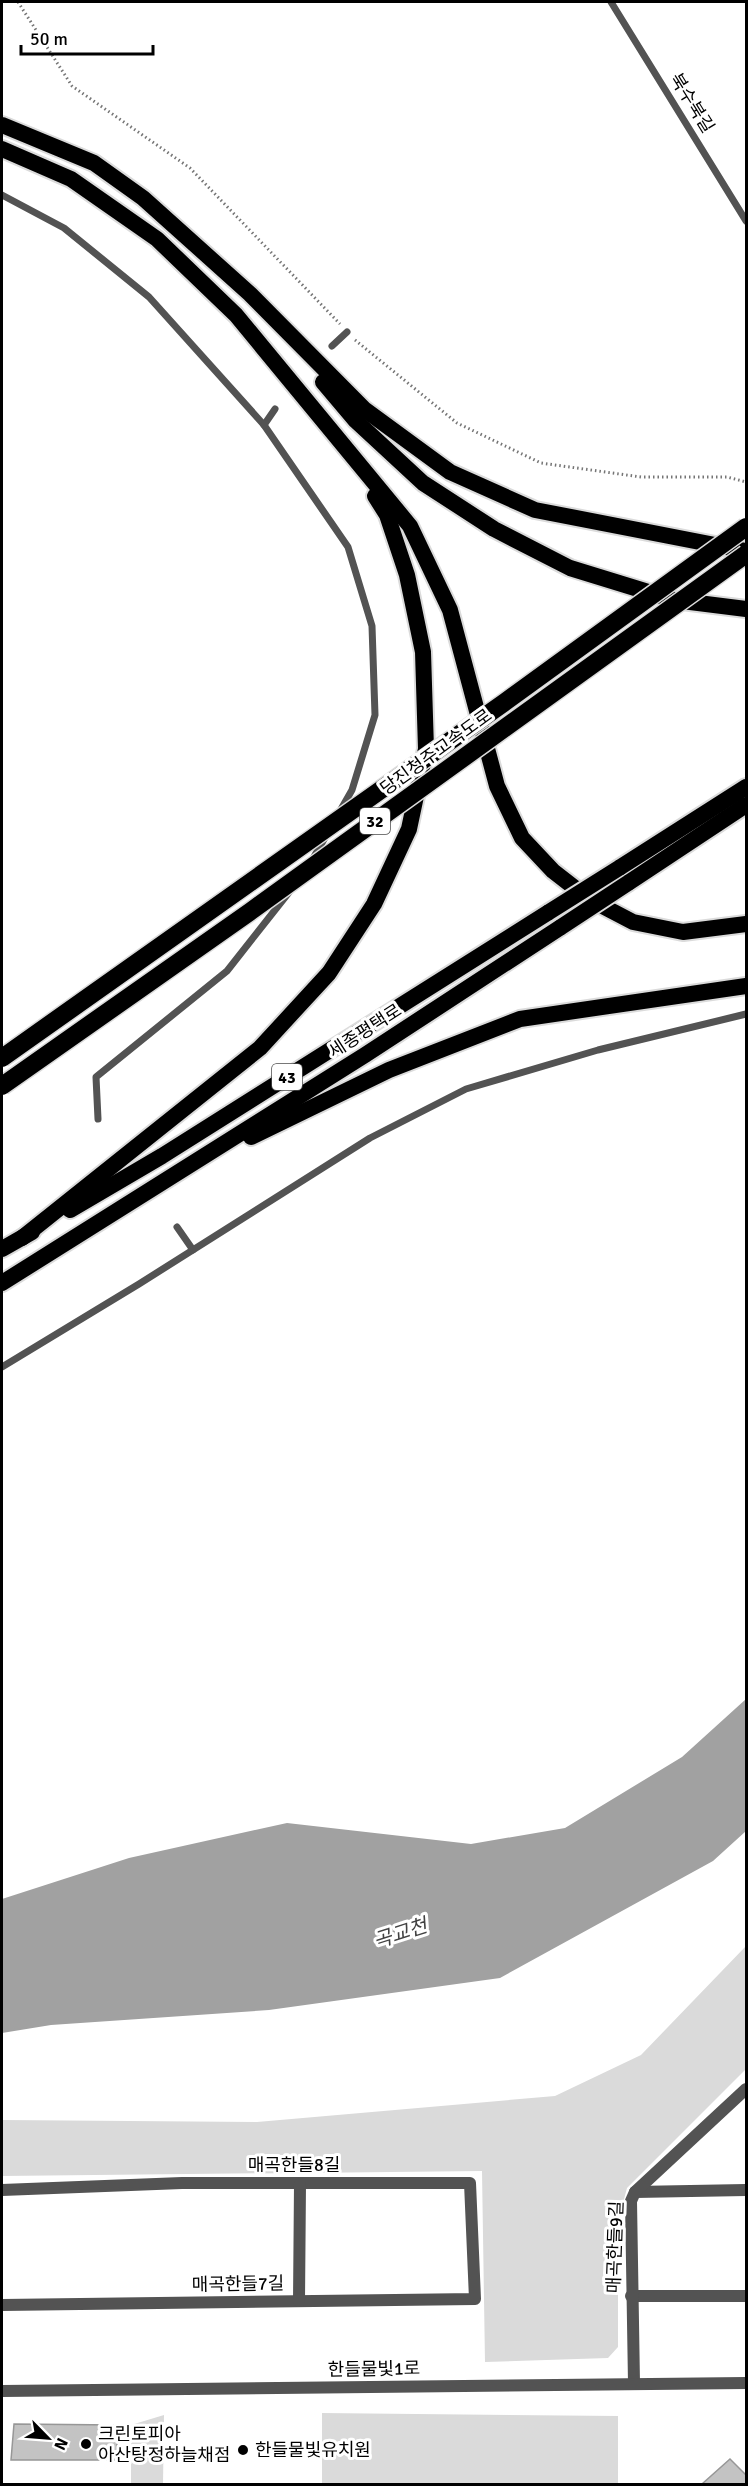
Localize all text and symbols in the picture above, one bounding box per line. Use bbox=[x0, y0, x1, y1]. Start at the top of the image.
scale bar bbox=[21, 18, 153, 56]
text: 50 m bbox=[30, 28, 68, 50]
street label: 북수북길 bbox=[665, 69, 719, 137]
street label: 당진청주고속도로 bbox=[376, 704, 496, 800]
road number: 32 bbox=[360, 808, 390, 834]
street label: 세종평택로 bbox=[324, 999, 406, 1063]
road number: 43 bbox=[272, 1064, 302, 1090]
water label: 곡교천 bbox=[370, 1912, 433, 1954]
street label: 매곡한들8길 bbox=[248, 2154, 340, 2176]
street label: 매곡한들9길 bbox=[602, 2200, 628, 2294]
street label: 매곡한들7길 bbox=[192, 2272, 284, 2296]
street label: 한들물빛1로 bbox=[328, 2357, 420, 2381]
north arrow bbox=[18, 2408, 78, 2468]
place label: 크린토피아 아산탕정하늘채점 bbox=[98, 2423, 230, 2466]
text: N bbox=[49, 2435, 72, 2453]
marker: 크린토피아 아산탕정하늘채점 bbox=[79, 2437, 93, 2451]
place label: 한들물빛유치원 bbox=[255, 2439, 371, 2461]
marker: 한들물빛유치원 bbox=[236, 2443, 250, 2457]

